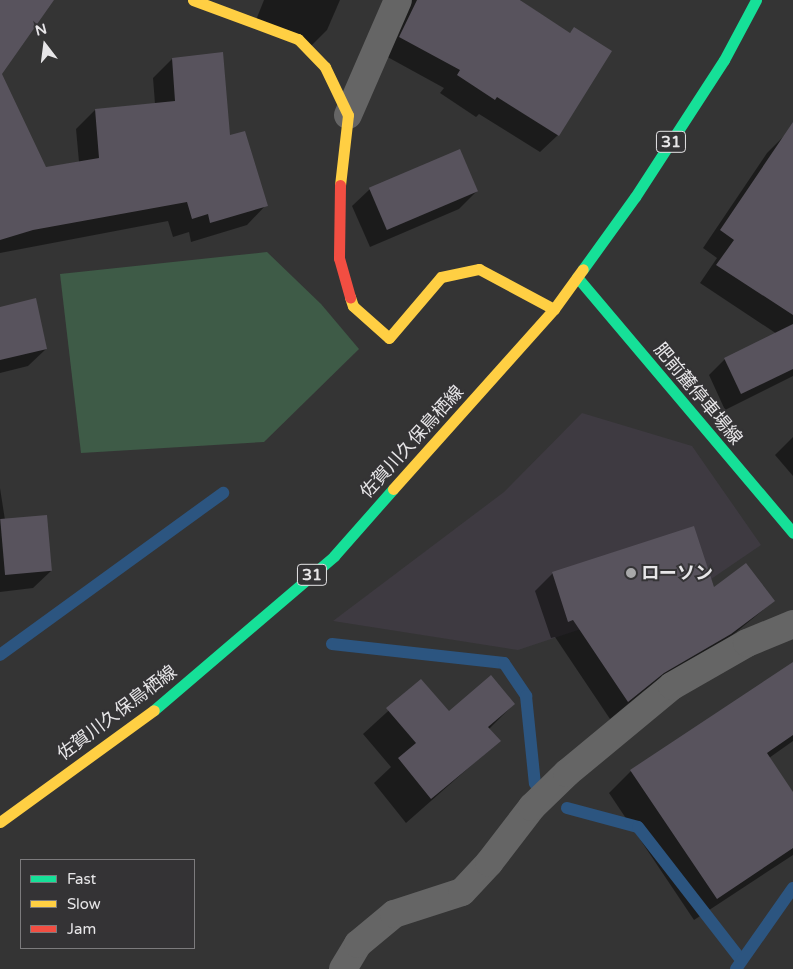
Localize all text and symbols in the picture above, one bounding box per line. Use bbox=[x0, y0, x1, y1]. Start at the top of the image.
north arrow bbox=[20, 20, 70, 70]
text: N bbox=[33, 20, 49, 40]
road number: 31 bbox=[655, 128, 687, 156]
street label: 肥前麓停車場線 bbox=[649, 339, 747, 449]
street label: 佐賀川久保鳥栖線 bbox=[356, 381, 468, 503]
road number: 31 bbox=[296, 562, 328, 588]
place label: ローソン bbox=[641, 562, 713, 584]
marker: ローソン bbox=[625, 567, 637, 579]
street label: 佐賀川久保鳥栖線 bbox=[53, 661, 181, 765]
legend bbox=[20, 859, 195, 949]
text: Fast bbox=[67, 870, 96, 888]
text: Slow bbox=[67, 895, 101, 913]
text: Jam bbox=[67, 920, 96, 938]

